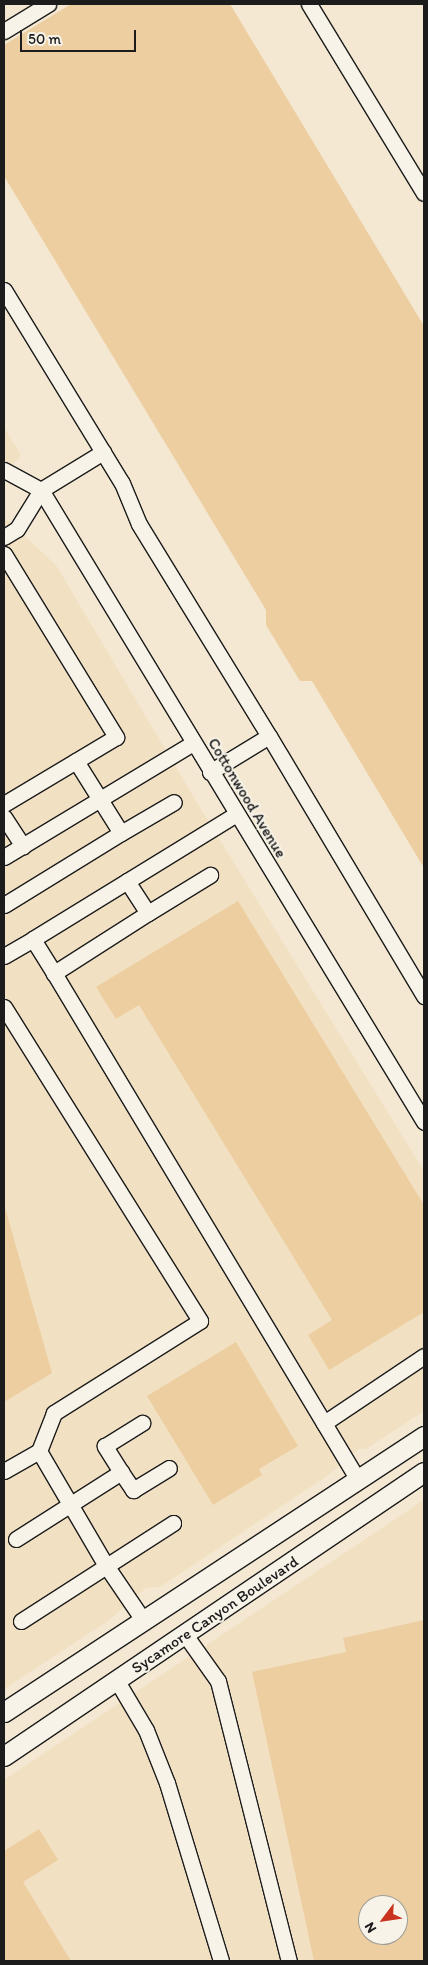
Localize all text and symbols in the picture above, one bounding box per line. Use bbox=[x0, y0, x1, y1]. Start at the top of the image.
scale bar bbox=[22, 20, 139, 52]
text: 50 m bbox=[28, 30, 61, 48]
street label: Cottonwood Avenue bbox=[204, 735, 290, 861]
street label: Sycamore Canyon Boulevard bbox=[128, 1552, 302, 1678]
north arrow bbox=[358, 1895, 408, 1945]
text: N bbox=[361, 1919, 380, 1936]

